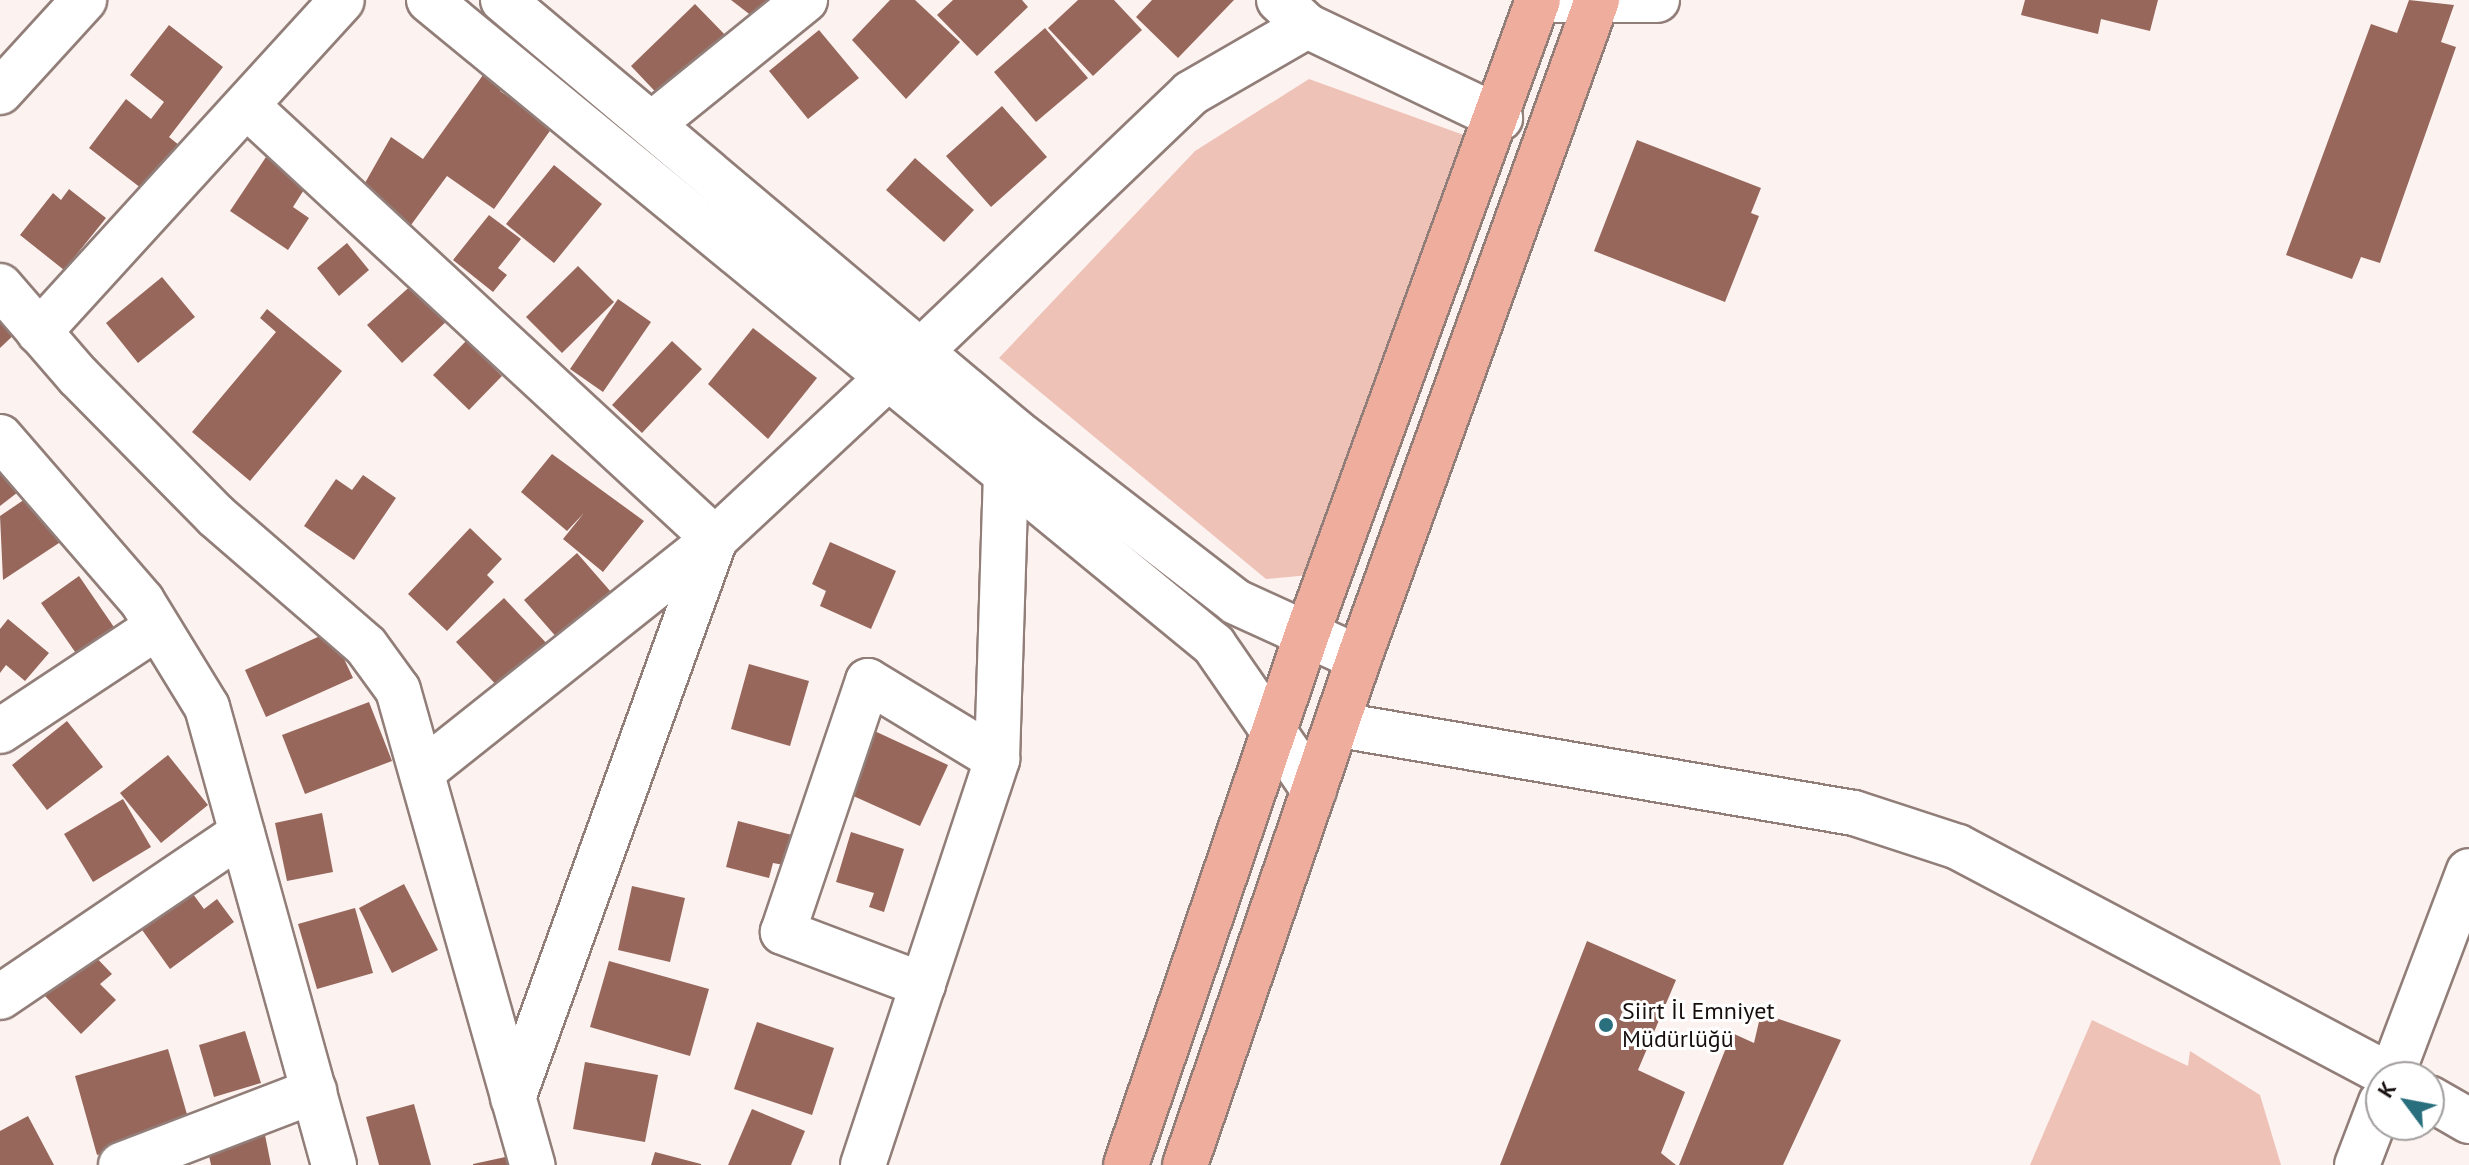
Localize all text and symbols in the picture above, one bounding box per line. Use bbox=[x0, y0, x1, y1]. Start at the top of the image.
place label: Siirt İl Emniyet Müdürlüğü bbox=[1622, 997, 1775, 1053]
marker: Siirt İl Emniyet Müdürlüğü bbox=[1597, 1016, 1615, 1034]
north arrow bbox=[2365, 1061, 2445, 1141]
text: K bbox=[2371, 1076, 2402, 1103]

